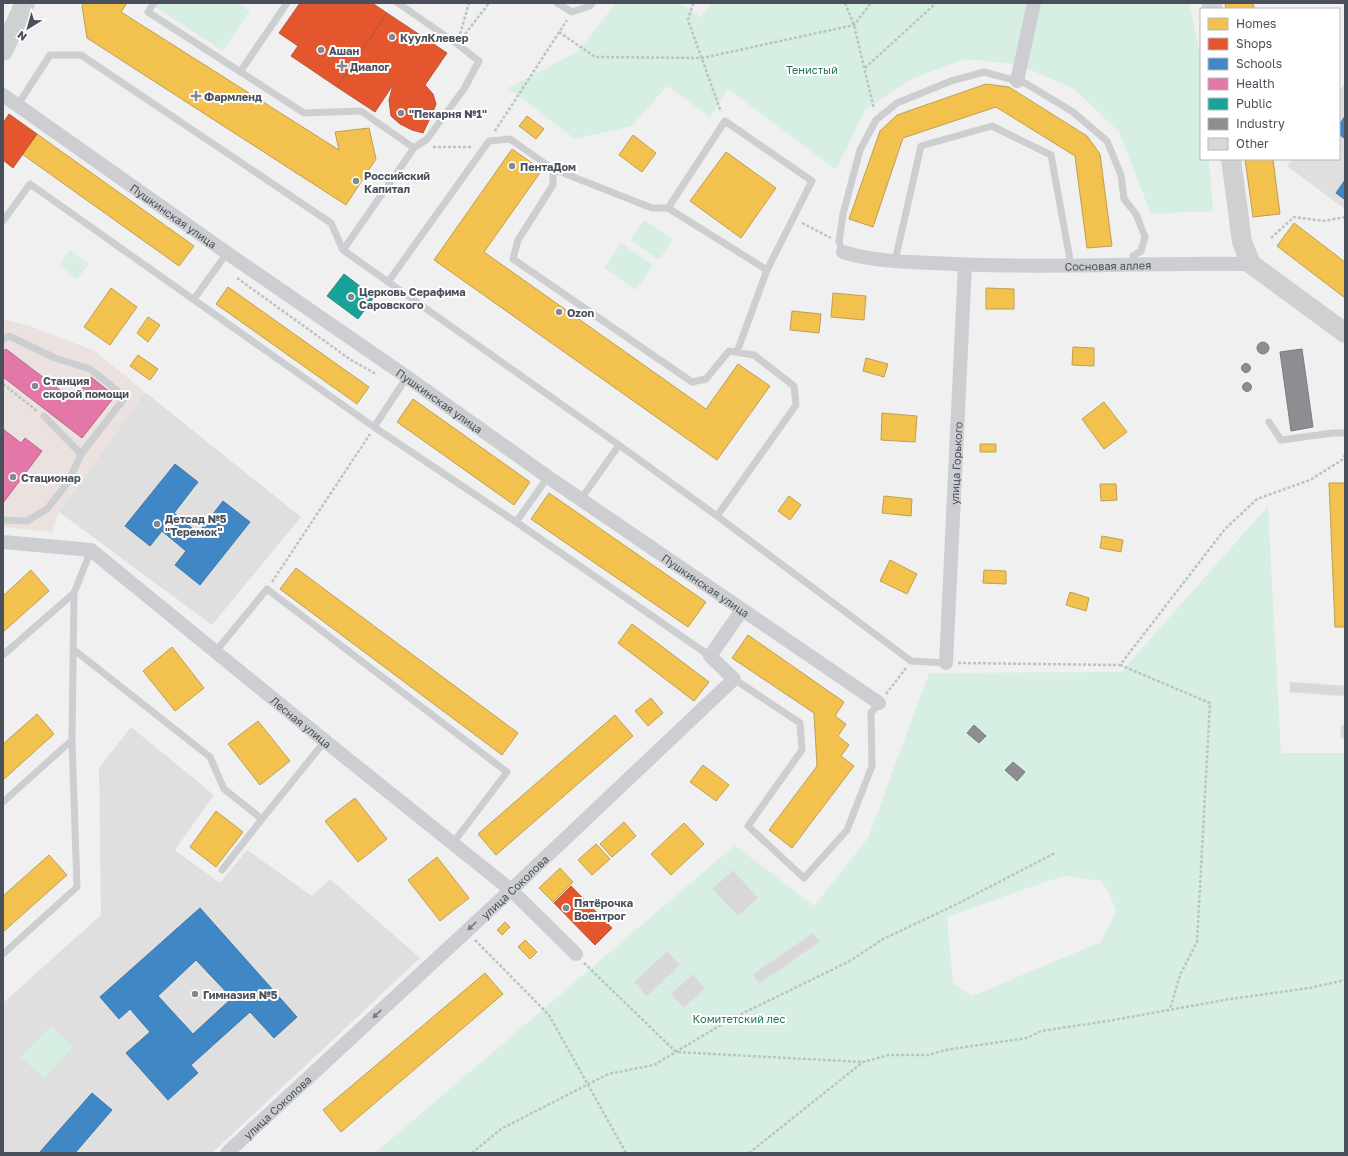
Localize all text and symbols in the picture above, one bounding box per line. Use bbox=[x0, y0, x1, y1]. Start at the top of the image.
north arrow bbox=[8, 8, 48, 48]
legend bbox=[1200, 8, 1340, 160]
text: Homes bbox=[1236, 16, 1276, 31]
text: N bbox=[14, 29, 29, 44]
place label: КуулКлевер bbox=[400, 31, 469, 44]
marker: КуулКлевер bbox=[387, 32, 397, 42]
text: Shops bbox=[1236, 36, 1272, 51]
place label: Ашан bbox=[329, 44, 359, 57]
marker: Ашан bbox=[316, 45, 326, 55]
text: Schools bbox=[1236, 56, 1282, 71]
place label: Диалог bbox=[350, 60, 390, 73]
marker: Диалог bbox=[337, 61, 347, 71]
park label: Тенистый bbox=[786, 63, 838, 76]
text: Health bbox=[1236, 76, 1275, 91]
place label: Фармленд bbox=[204, 90, 262, 103]
marker: Фармленд bbox=[191, 91, 201, 101]
text: Public bbox=[1236, 96, 1273, 111]
place label: "Пекарня №1" bbox=[409, 107, 487, 120]
marker: "Пекарня №1" bbox=[396, 108, 406, 118]
text: Industry bbox=[1236, 116, 1285, 131]
text: Other bbox=[1236, 136, 1269, 151]
place label: ПентаДом bbox=[520, 160, 576, 173]
marker: ПентаДом bbox=[507, 161, 517, 171]
place label: Российский Капитал bbox=[364, 169, 430, 195]
marker: Российский Капитал bbox=[351, 176, 361, 186]
street label: Пушкинская улица bbox=[128, 181, 220, 250]
street label: Сосновая аллея bbox=[1065, 258, 1151, 272]
place label: Церковь Серафима Саровского bbox=[359, 285, 466, 311]
marker: Церковь Серафима Саровского bbox=[346, 292, 356, 302]
place label: Ozon bbox=[567, 306, 595, 319]
marker: Ozon bbox=[554, 307, 564, 317]
street label: Пушкинская улица bbox=[394, 365, 486, 435]
place label: Станция скорой помощи bbox=[43, 374, 129, 400]
marker: Станция скорой помощи bbox=[30, 381, 40, 391]
street label: улица Горького bbox=[947, 421, 964, 505]
place label: Стационар bbox=[21, 471, 81, 484]
marker: Стационар bbox=[8, 472, 18, 482]
place label: Детсад №5 "Теремок" bbox=[165, 512, 227, 538]
marker: Детсад №5 "Теремок" bbox=[152, 519, 162, 529]
street label: Пушкинская улица bbox=[660, 551, 752, 619]
street label: Лесная улица bbox=[268, 693, 334, 750]
street label: улица Соколова bbox=[478, 852, 551, 921]
place label: Пятёрочка Воентрог bbox=[574, 896, 633, 922]
marker: Пятёрочка Воентрог bbox=[561, 903, 571, 913]
one-way arrow bbox=[468, 921, 477, 930]
place label: Гимназия №5 bbox=[203, 988, 278, 1001]
marker: Гимназия №5 bbox=[190, 989, 200, 999]
one-way arrow bbox=[372, 1010, 382, 1019]
park label: Комитетский лес bbox=[693, 1012, 785, 1025]
street label: улица Соколова bbox=[240, 1072, 313, 1141]

